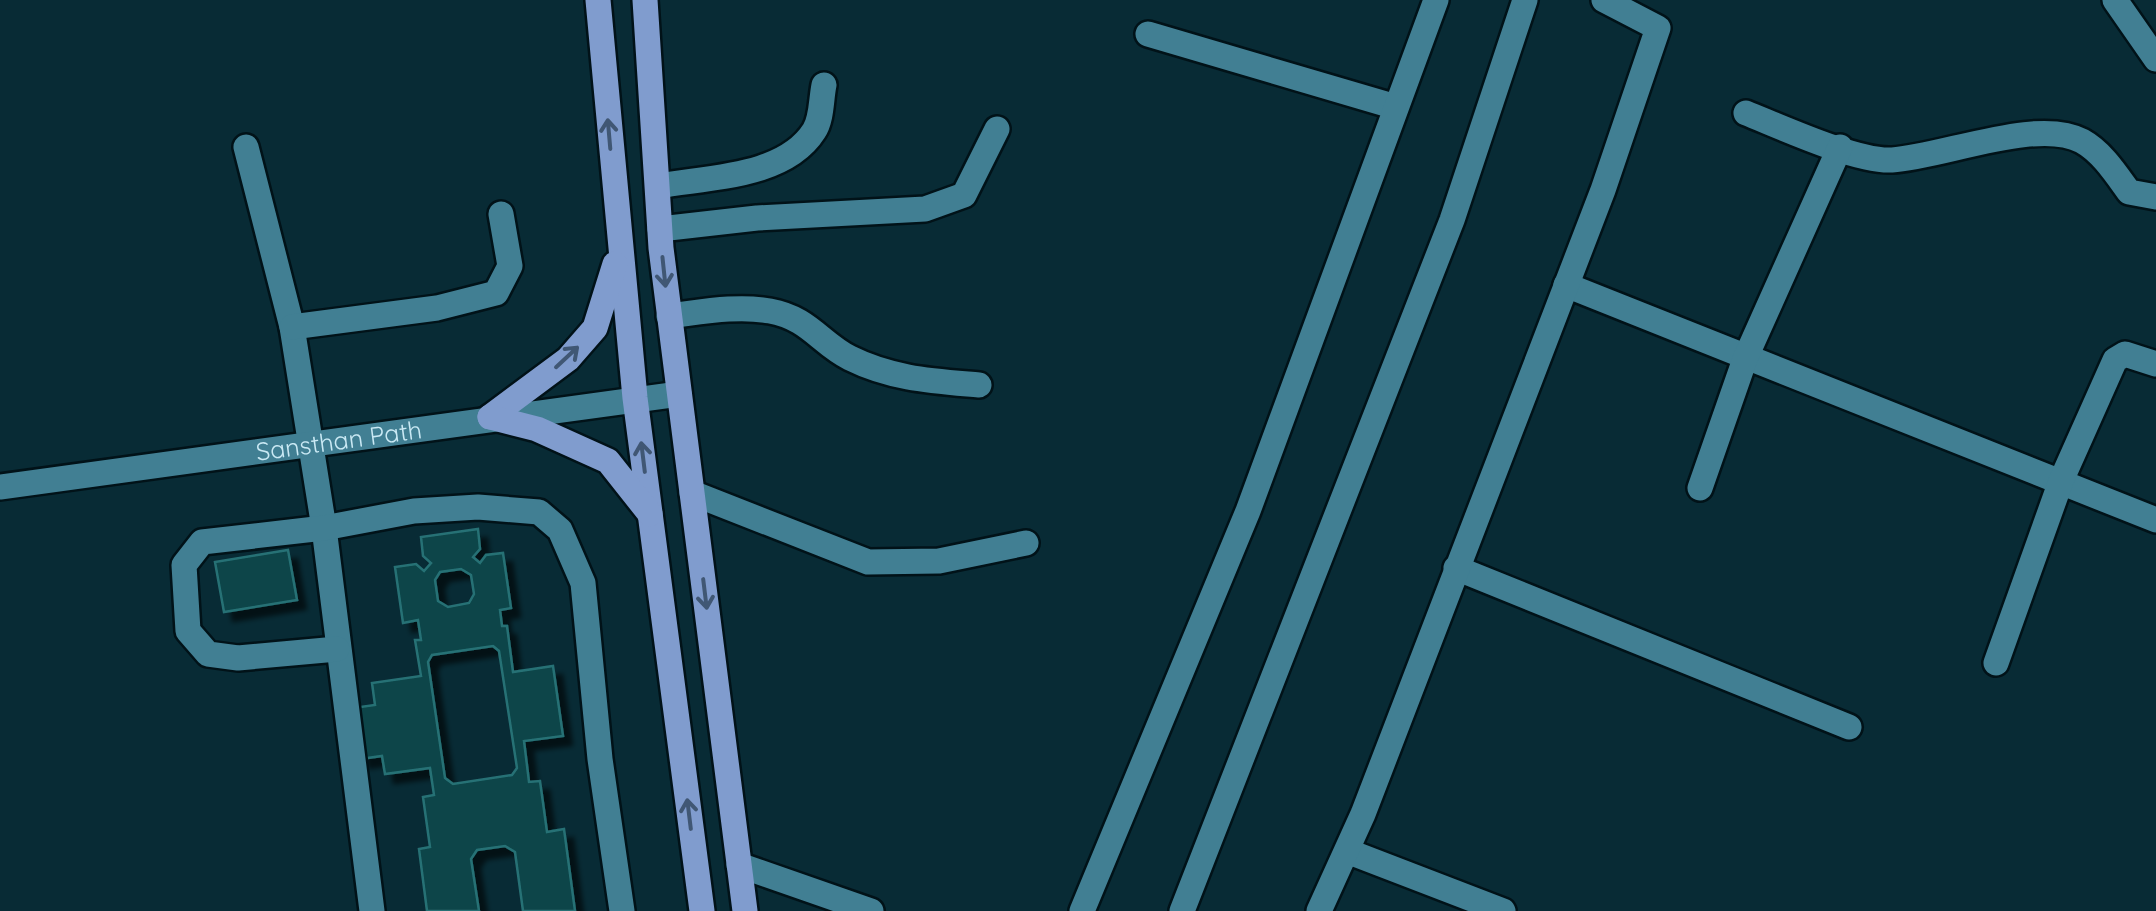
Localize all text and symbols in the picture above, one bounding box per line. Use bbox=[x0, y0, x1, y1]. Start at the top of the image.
one-way arrow bbox=[599, 119, 618, 151]
one-way arrow bbox=[655, 255, 674, 287]
one-way arrow bbox=[554, 346, 579, 369]
street label: Sansthan Path bbox=[254, 413, 424, 467]
one-way arrow bbox=[633, 442, 651, 474]
one-way arrow bbox=[696, 578, 715, 610]
one-way arrow bbox=[679, 799, 698, 831]

